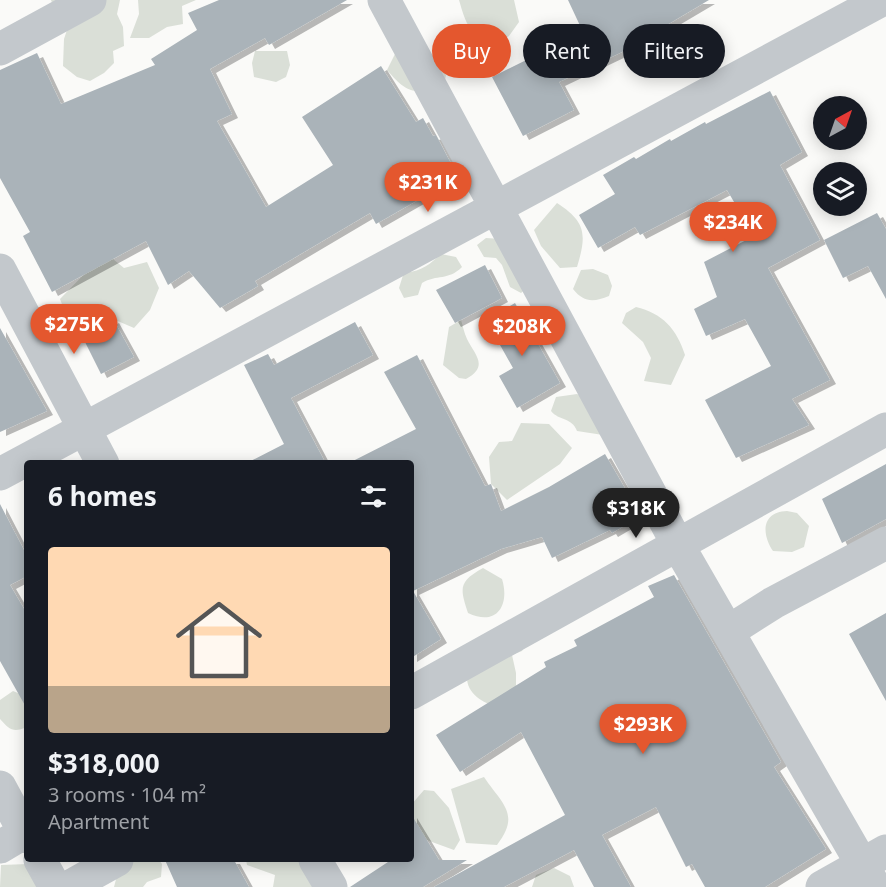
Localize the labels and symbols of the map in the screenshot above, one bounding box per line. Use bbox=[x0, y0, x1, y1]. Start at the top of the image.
north arrow bbox=[813, 96, 867, 150]
pin: $231K bbox=[386, 162, 470, 213]
pin: $234K bbox=[691, 202, 775, 253]
pin: $275K bbox=[32, 304, 116, 355]
pin: $208K bbox=[480, 306, 564, 357]
pin: $318K bbox=[594, 488, 678, 539]
pin: $293K bbox=[601, 704, 685, 755]

